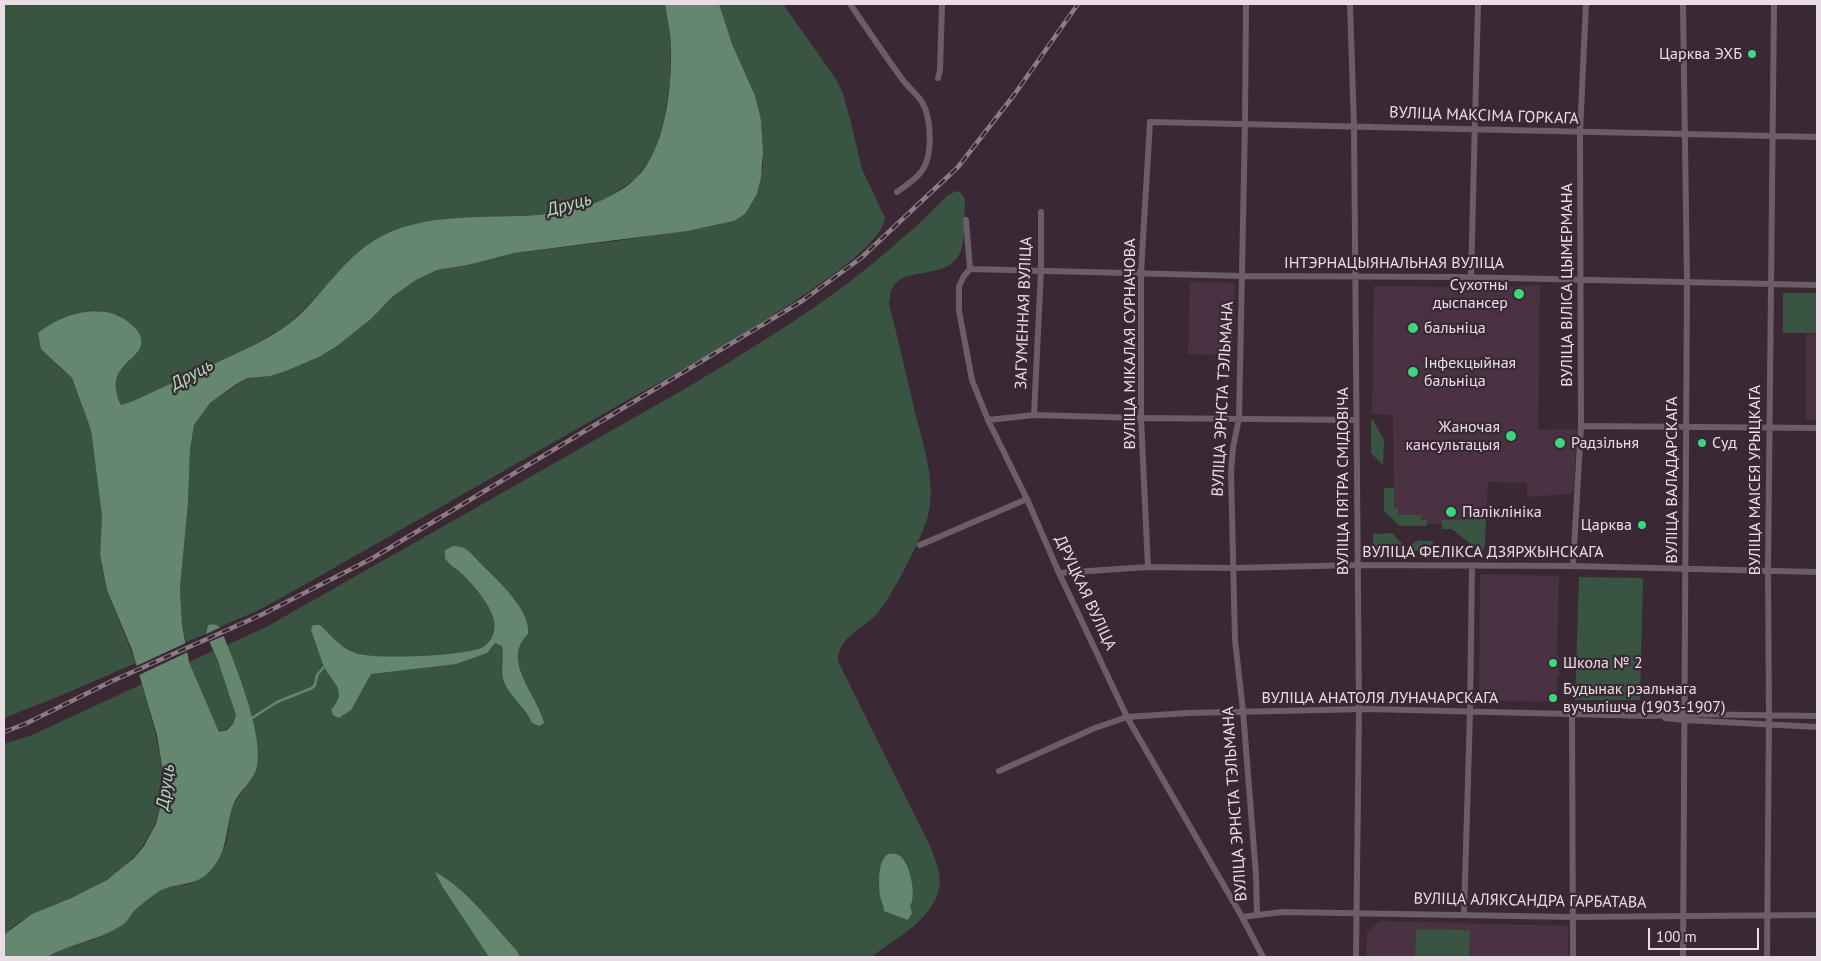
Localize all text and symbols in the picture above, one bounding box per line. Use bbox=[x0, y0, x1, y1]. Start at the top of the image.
place label: Царква ЭХБ bbox=[1659, 44, 1742, 64]
marker: Царква ЭХБ bbox=[1746, 48, 1758, 60]
street label: ВУЛІЦА МАКСІМА ГОРКАГА bbox=[1389, 103, 1579, 129]
street label: ВУЛІЦА ВІЛІСА ЦЫМЕРМАНА bbox=[1557, 183, 1577, 387]
water label: Друць bbox=[544, 189, 594, 221]
street label: ЗАГУМЕННАЯ ВУЛІЦА bbox=[1012, 236, 1036, 390]
street label: ВУЛІЦА МІКАЛАЯ СУРНАЧОВА bbox=[1120, 238, 1140, 450]
street label: ІНТЭРНАЦЫЯНАЛЬНАЯ ВУЛІЦА bbox=[1284, 253, 1504, 273]
place label: Сухотны дыспансер bbox=[1433, 275, 1508, 313]
marker: Сухотны дыспансер bbox=[1512, 287, 1526, 301]
street label: ВУЛІЦА ЭРНСТА ТЭЛЬМАНА bbox=[1208, 301, 1238, 497]
place label: бальніца bbox=[1424, 318, 1486, 338]
marker: бальніца bbox=[1406, 321, 1420, 335]
place label: Інфекцыйная бальніца bbox=[1424, 353, 1516, 391]
water label: Друць bbox=[167, 354, 217, 396]
marker: Інфекцыйная бальніца bbox=[1406, 365, 1420, 379]
street label: ВУЛІЦА МАІСЕЯ УРЫЦКАГА bbox=[1745, 385, 1765, 575]
street label: ВУЛІЦА ПЯТРА СМІДОВІЧА bbox=[1333, 387, 1353, 575]
street label: ВУЛІЦА ВАЛАДАРСКАГА bbox=[1662, 396, 1682, 564]
place label: Жаночая кансультацыя bbox=[1405, 417, 1500, 455]
marker: Жаночая кансультацыя bbox=[1504, 429, 1518, 443]
place label: Радзільня bbox=[1571, 433, 1639, 453]
place label: Суд bbox=[1712, 433, 1737, 453]
marker: Радзільня bbox=[1553, 436, 1567, 450]
marker: Суд bbox=[1696, 437, 1708, 449]
place label: Паліклініка bbox=[1462, 502, 1542, 522]
marker: Паліклініка bbox=[1444, 505, 1458, 519]
place label: Царква bbox=[1581, 515, 1632, 535]
marker: Царква bbox=[1636, 519, 1648, 531]
street label: ДРУЦКАЯ ВУЛІЦА bbox=[1050, 533, 1120, 653]
street label: ВУЛІЦА ФЕЛІКСА ДЗЯРЖЫНСКАГА bbox=[1362, 542, 1604, 562]
place label: Школа № 2 bbox=[1563, 653, 1643, 673]
marker: Школа № 2 bbox=[1547, 657, 1559, 669]
place label: Будынак рэальнага вучылішча (1903-1907) bbox=[1563, 679, 1725, 717]
street label: ВУЛІЦА АНАТОЛЯ ЛУНАЧАРСКАГА bbox=[1262, 688, 1498, 708]
marker: Будынак рэальнага вучылішча (1903-1907) bbox=[1547, 692, 1559, 704]
street label: ВУЛІЦА ЭРНСТА ТЭЛЬМАНА bbox=[1219, 706, 1251, 902]
water label: Друць bbox=[152, 763, 180, 811]
street label: ВУЛІЦА АЛЯКСАНДРА ГАРБАТАВА bbox=[1413, 889, 1647, 913]
scale bar bbox=[1651, 918, 1762, 950]
text: 100 m bbox=[1656, 927, 1697, 946]

